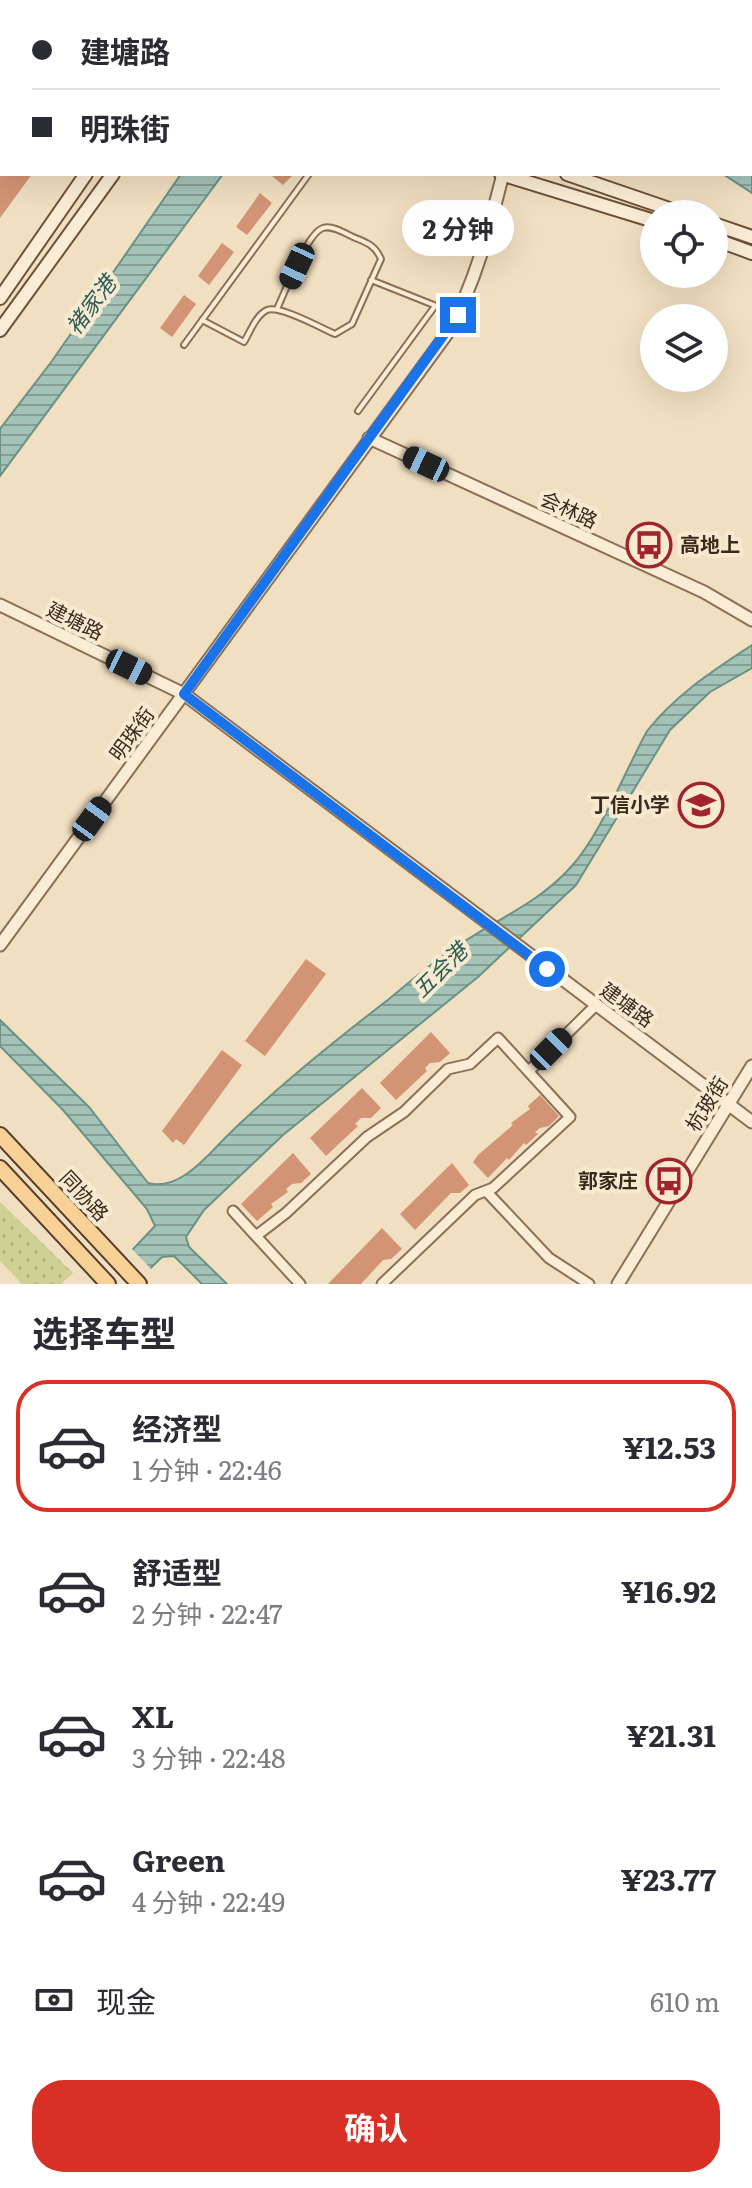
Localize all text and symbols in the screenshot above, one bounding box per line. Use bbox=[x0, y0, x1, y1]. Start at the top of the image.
text: 建塘路 bbox=[80, 28, 170, 72]
text: 明珠街 bbox=[80, 105, 170, 149]
callout: 2 分钟 bbox=[402, 199, 514, 255]
map controls bbox=[640, 200, 728, 392]
button: locate bbox=[640, 200, 728, 288]
text: 2 分钟 bbox=[422, 208, 494, 247]
car bbox=[276, 239, 318, 293]
water label: 褚家港 bbox=[57, 265, 125, 340]
route end bbox=[440, 297, 476, 333]
button: layers bbox=[640, 304, 728, 392]
car bbox=[399, 443, 453, 485]
street label: 会林路 bbox=[536, 482, 603, 534]
bus stop icon: 高地上 bbox=[625, 521, 673, 569]
place label: 高地上 bbox=[680, 528, 740, 558]
street label: 建塘路 bbox=[42, 593, 109, 646]
car bbox=[102, 646, 156, 688]
street label: 明珠街 bbox=[101, 700, 160, 766]
school or university icon: 丁信小学 bbox=[677, 781, 725, 829]
place label: 丁信小学 bbox=[590, 788, 670, 818]
car bbox=[68, 793, 116, 845]
water label: 五会港 bbox=[404, 932, 476, 1004]
route start bbox=[529, 951, 565, 987]
street label: 建塘路 bbox=[595, 974, 661, 1033]
car bbox=[526, 1024, 576, 1074]
street label: 杭玻街 bbox=[677, 1070, 734, 1136]
bus stop icon: 郭家庄 bbox=[645, 1157, 693, 1205]
street label: 同协路 bbox=[54, 1162, 117, 1227]
place label: 郭家庄 bbox=[578, 1164, 638, 1194]
text: 选择车型 bbox=[32, 1305, 176, 1358]
text: 经济型 bbox=[132, 1405, 222, 1449]
icon: car bbox=[36, 1410, 108, 1482]
text: ¥12.53 bbox=[622, 1424, 716, 1468]
text: 1 分钟 · 22:46 bbox=[132, 1449, 282, 1488]
text: 舒适型 bbox=[132, 1549, 222, 1593]
icon: car bbox=[36, 1554, 108, 1626]
text: ¥16.92 bbox=[621, 1568, 716, 1612]
text: 2 分钟 · 22:47 bbox=[132, 1593, 283, 1632]
text: XL bbox=[132, 1693, 174, 1737]
icon: car bbox=[36, 1698, 108, 1770]
text: ¥21.31 bbox=[626, 1712, 716, 1756]
text: 3 分钟 · 22:48 bbox=[132, 1737, 286, 1776]
text: Green bbox=[132, 1837, 225, 1881]
icon: car bbox=[36, 1842, 108, 1914]
text: ¥23.77 bbox=[621, 1856, 716, 1900]
text: 4 分钟 · 22:49 bbox=[132, 1881, 285, 1920]
icon: cash bbox=[32, 1978, 76, 2022]
text: 现金 bbox=[96, 1978, 156, 2022]
text: 610 m bbox=[650, 1981, 720, 2020]
button: 确认 bbox=[32, 2080, 720, 2172]

